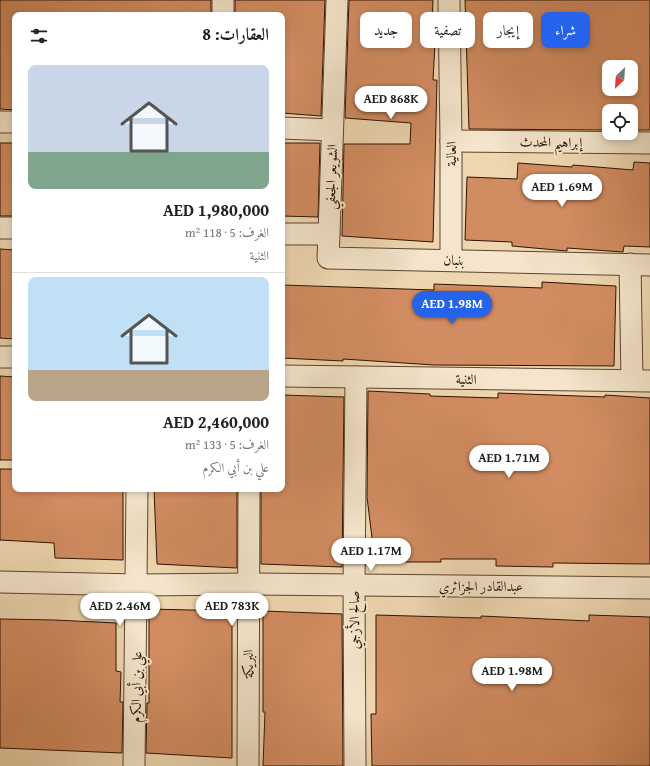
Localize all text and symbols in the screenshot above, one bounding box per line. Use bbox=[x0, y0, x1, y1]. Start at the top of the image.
chip: جديد bbox=[360, 12, 412, 48]
chip: تصفية bbox=[420, 12, 475, 48]
chip: إيجار bbox=[483, 12, 533, 48]
chip: شراء bbox=[541, 12, 590, 48]
text: العقارات: 8 bbox=[202, 21, 269, 46]
icon: filters bbox=[28, 25, 50, 47]
north arrow bbox=[602, 60, 638, 96]
map controls bbox=[602, 60, 638, 140]
pin: AED 868K bbox=[350, 86, 432, 120]
text: AED 868K bbox=[363, 89, 419, 108]
icon: home bbox=[113, 91, 185, 163]
button: locate bbox=[602, 104, 638, 140]
street label: إبراهيم المحدث bbox=[519, 131, 583, 157]
street label: العالية bbox=[441, 142, 461, 167]
street label: الشويعر الجعفي bbox=[320, 144, 346, 210]
pin: AED 1.69M bbox=[516, 174, 608, 208]
text: AED 1.69M bbox=[531, 177, 593, 196]
text: AED 1,980,000 bbox=[163, 197, 269, 222]
text: الغرف: 5 · 118 m² bbox=[185, 223, 269, 242]
text: الثنية bbox=[249, 246, 269, 265]
street label: بنبان bbox=[443, 250, 465, 270]
pin: AED 1.98M bbox=[406, 291, 498, 325]
text: AED 1.98M bbox=[421, 294, 483, 313]
icon: home bbox=[113, 303, 185, 375]
street label: الثنية bbox=[455, 369, 477, 389]
text: AED 2,460,000 bbox=[163, 409, 269, 434]
text: الغرف: 5 · 133 m² bbox=[185, 435, 269, 454]
pin: AED 1.71M bbox=[463, 445, 555, 479]
text: AED 1.71M bbox=[478, 448, 540, 467]
text: علي بن أبي الكرم bbox=[202, 458, 269, 477]
pin: AED 1.17M bbox=[325, 538, 417, 572]
text: AED 1.17M bbox=[340, 541, 402, 560]
street label: عبدالقادر الجزائري bbox=[439, 576, 523, 598]
street label: صالح الأزجي bbox=[344, 591, 367, 649]
pin: AED 2.46M bbox=[74, 593, 166, 627]
pin: AED 783K bbox=[191, 593, 273, 627]
text: AED 2.46M bbox=[89, 596, 151, 615]
text: AED 783K bbox=[204, 596, 260, 615]
street label: البريكة bbox=[238, 650, 258, 679]
street label: علي بن أبي الكرم bbox=[125, 651, 150, 723]
pin: AED 1.98M bbox=[466, 658, 558, 692]
text: AED 1.98M bbox=[481, 661, 543, 680]

